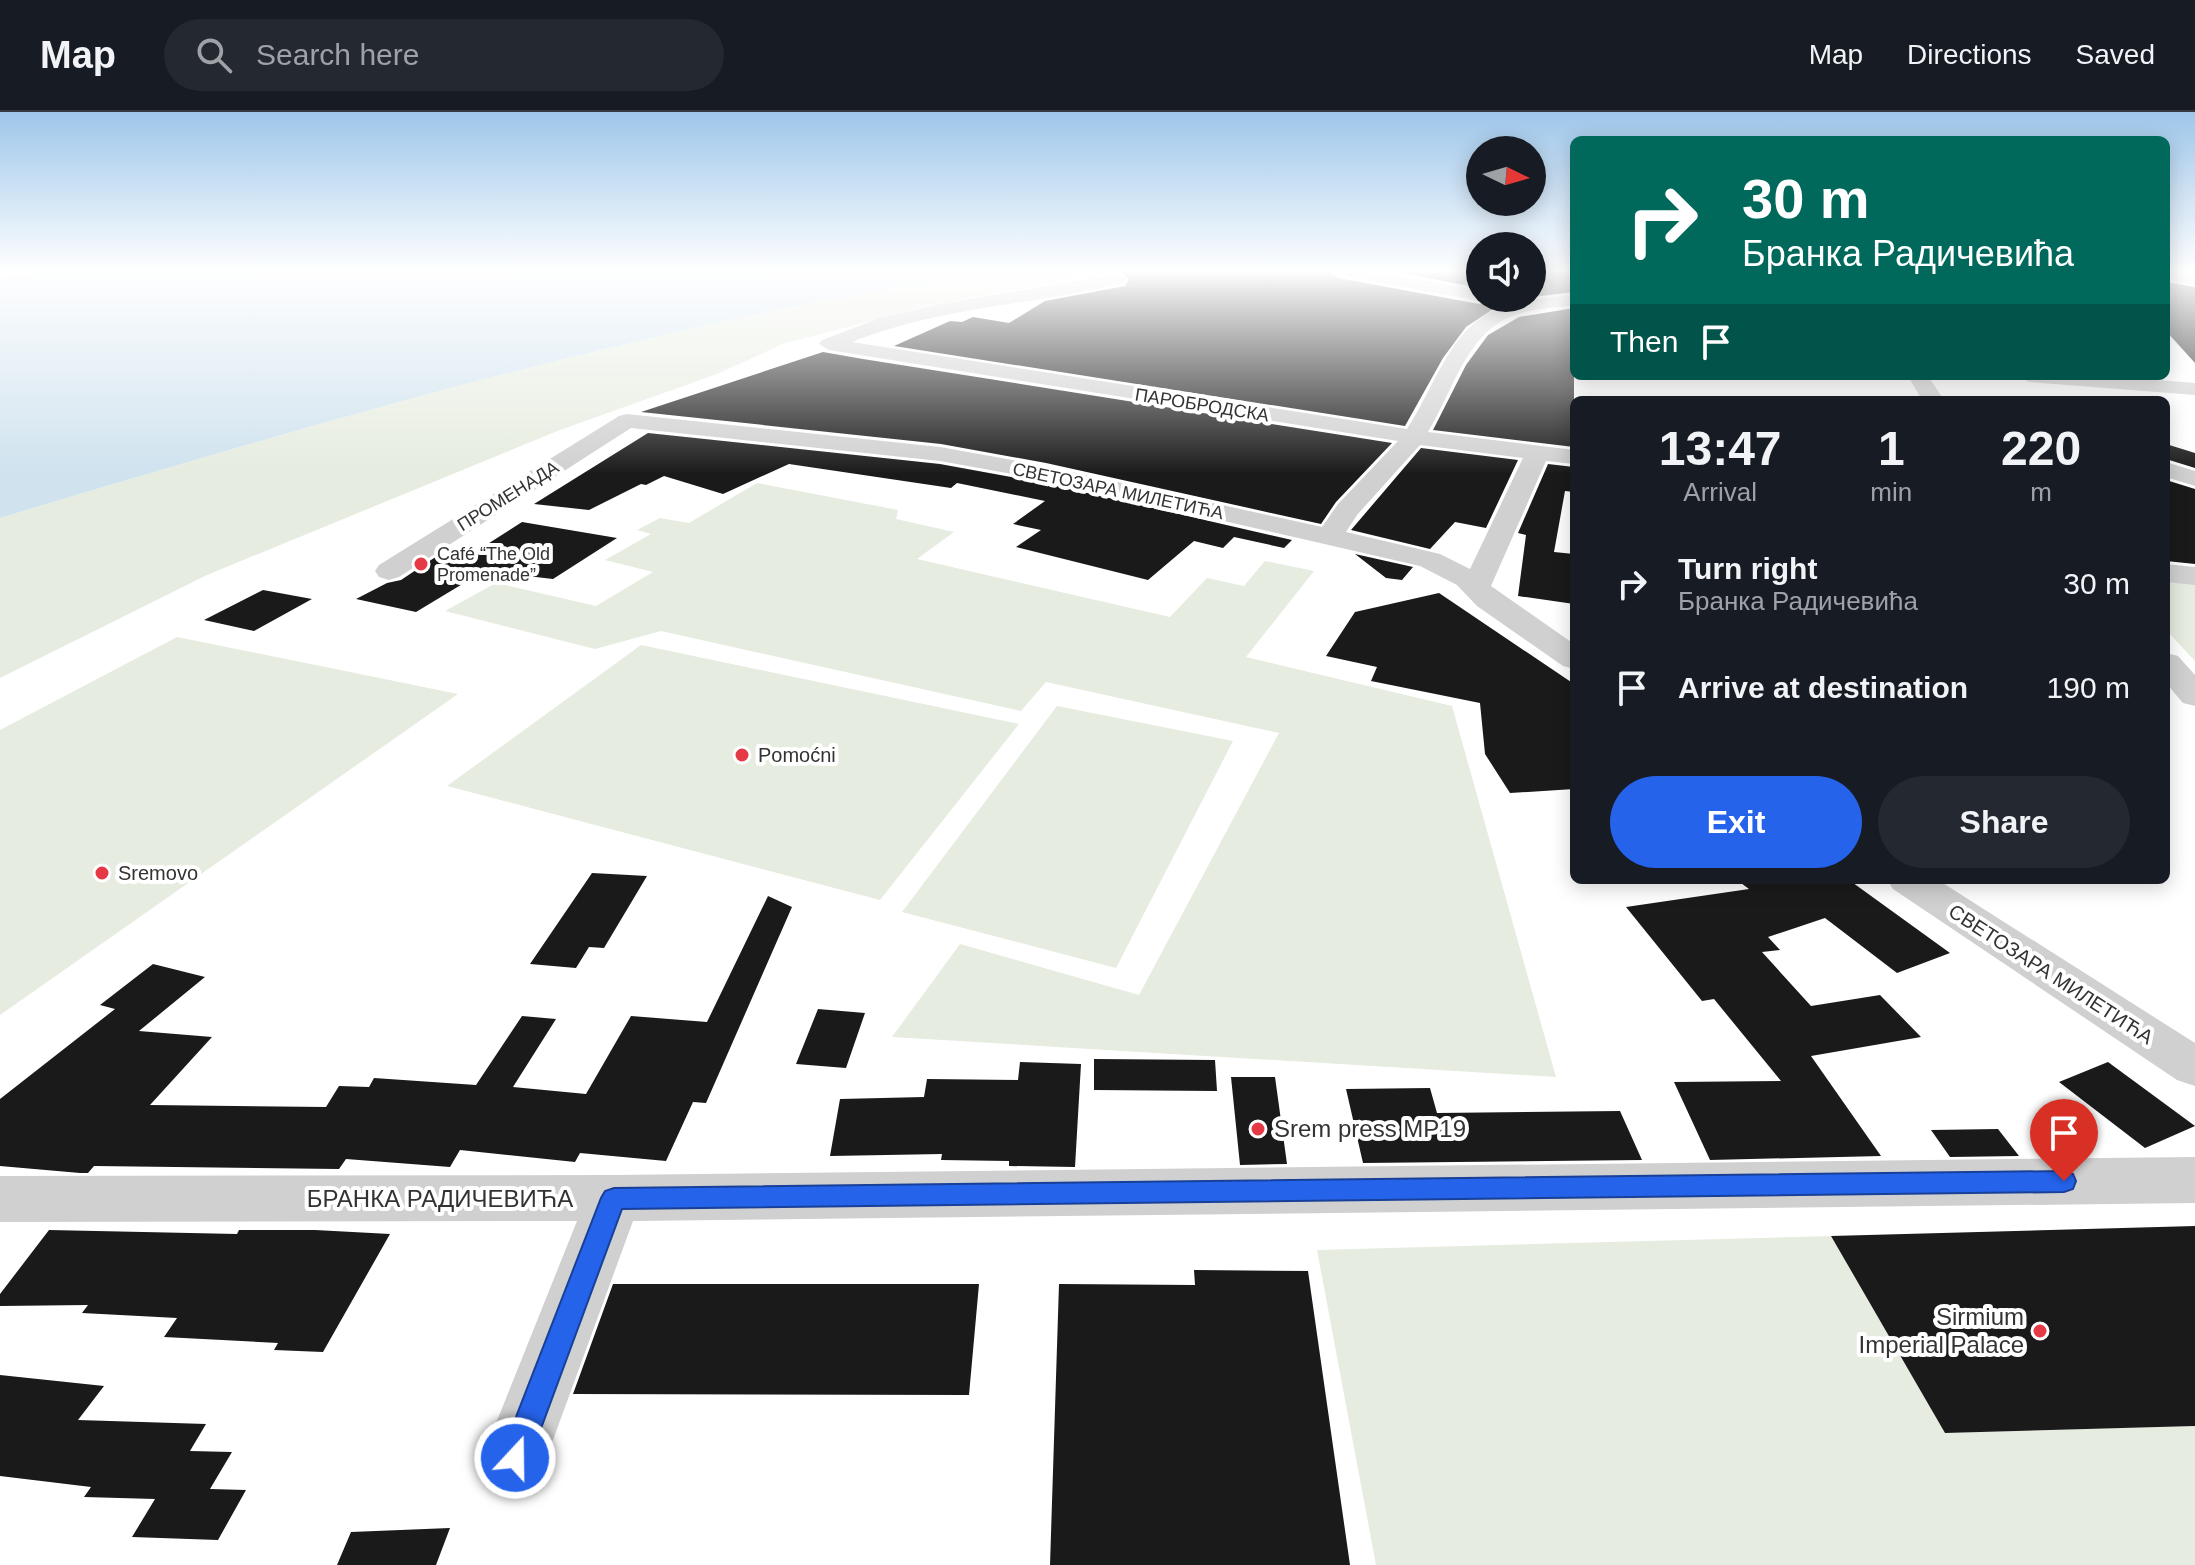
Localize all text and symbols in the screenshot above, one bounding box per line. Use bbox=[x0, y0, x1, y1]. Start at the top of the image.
search box bbox=[164, 19, 724, 91]
icon: search bbox=[192, 33, 236, 77]
text: Map bbox=[40, 34, 116, 76]
text: Search here bbox=[256, 38, 419, 71]
text: Map bbox=[1809, 39, 1863, 70]
text: Directions bbox=[1907, 39, 2032, 70]
text: Saved bbox=[2076, 39, 2155, 70]
north arrow bbox=[1466, 136, 1546, 216]
map controls bbox=[1466, 136, 1546, 312]
text: 30 m bbox=[1742, 167, 1870, 230]
icon: right bbox=[1610, 168, 1714, 272]
button: sound bbox=[1466, 232, 1546, 312]
text: Бранка Радичевића bbox=[1742, 233, 2074, 274]
icon: arrive bbox=[1694, 320, 1738, 364]
text: Then bbox=[1610, 325, 1678, 358]
street label: ПАРОБРОДСКА bbox=[1134, 385, 1270, 425]
text: 13:47 bbox=[1659, 422, 1782, 475]
text: 1 bbox=[1878, 422, 1905, 475]
text: 220 bbox=[2001, 422, 2081, 475]
street label: ПРОМЕНАДА bbox=[454, 457, 562, 535]
street label: СВЕТОЗАРА МИЛЕТИЋА bbox=[1011, 459, 1225, 523]
text: Arrival bbox=[1683, 477, 1757, 507]
text: min bbox=[1870, 477, 1912, 507]
text: m bbox=[2030, 477, 2052, 507]
place label: Café “The Old Promenade” bbox=[437, 544, 550, 585]
text: Turn right bbox=[1678, 552, 1817, 585]
marker: Café “The Old Promenade” bbox=[412, 555, 430, 573]
icon: right bbox=[1610, 562, 1654, 606]
text: 30 m bbox=[2063, 567, 2130, 600]
text: Бранка Радичевића bbox=[1678, 586, 1918, 616]
icon: arrive bbox=[1610, 666, 1654, 710]
text: Arrive at destination bbox=[1678, 671, 1968, 704]
text: 190 m bbox=[2047, 671, 2130, 704]
place label: Pomoćni bbox=[758, 744, 836, 766]
marker: Pomoćni bbox=[733, 746, 751, 764]
button: Exit bbox=[1610, 776, 1862, 868]
button: Share bbox=[1878, 776, 2130, 868]
place label: Sremovo bbox=[118, 862, 198, 884]
marker: Sremovo bbox=[93, 864, 111, 882]
street label: СВЕТОЗАРА МИЛЕТИЋА bbox=[1945, 900, 2158, 1049]
pin bbox=[2030, 1099, 2098, 1181]
icon: arrive bbox=[2042, 1111, 2086, 1155]
place label: Srem press MP19 bbox=[1274, 1115, 1466, 1142]
marker: Srem press MP19 bbox=[1249, 1120, 1267, 1138]
street label: БРАНКА РАДИЧЕВИЋА bbox=[307, 1185, 573, 1212]
place label: Sirmium Imperial Palace bbox=[1859, 1303, 2024, 1358]
marker: Sirmium Imperial Palace bbox=[2031, 1322, 2049, 1340]
position arrow bbox=[473, 1416, 557, 1500]

